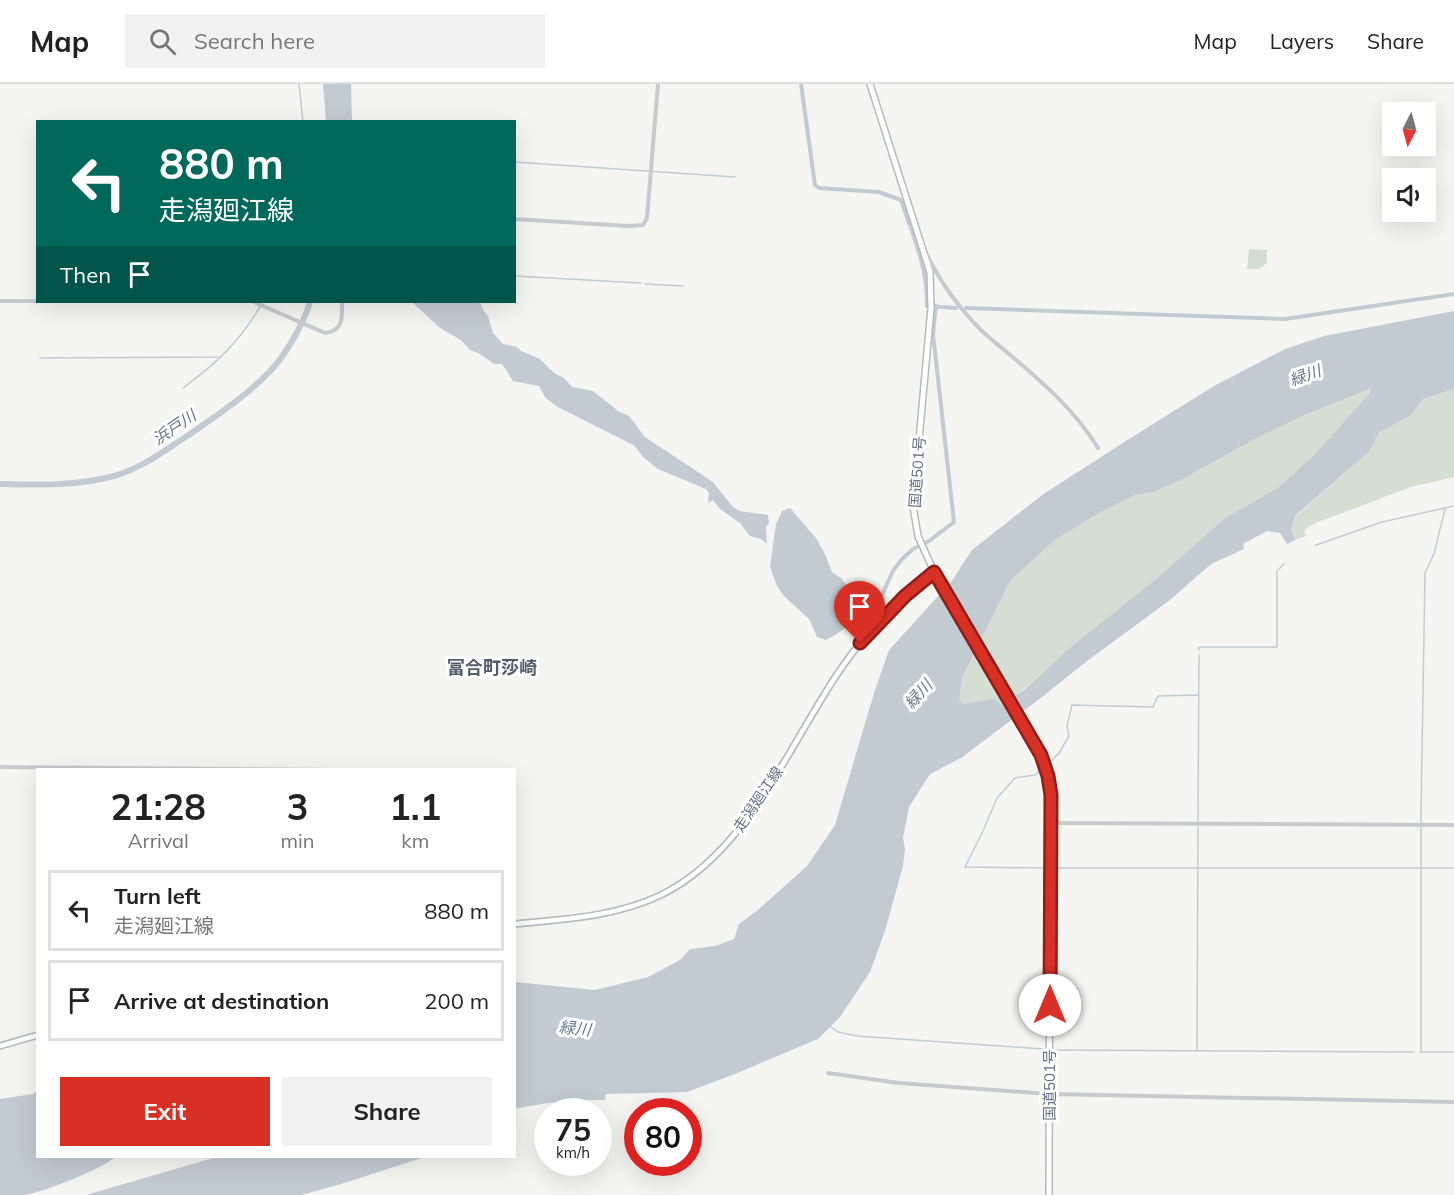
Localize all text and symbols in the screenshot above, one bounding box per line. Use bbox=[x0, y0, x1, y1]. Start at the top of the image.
search box bbox=[125, 14, 545, 68]
text: Map bbox=[30, 24, 89, 59]
icon: search bbox=[146, 25, 179, 58]
text: Search here bbox=[194, 27, 315, 55]
text: Map bbox=[1194, 28, 1237, 54]
text: Layers bbox=[1270, 28, 1334, 54]
text: Share bbox=[1367, 28, 1424, 54]
north arrow bbox=[1382, 102, 1436, 156]
map controls bbox=[1382, 102, 1436, 222]
text: 880 m bbox=[159, 137, 284, 190]
icon: left bbox=[60, 144, 138, 222]
button: sound bbox=[1382, 168, 1436, 222]
text: 走潟廻江線 bbox=[159, 193, 294, 227]
icon: arrive bbox=[123, 258, 156, 291]
text: Then bbox=[60, 261, 111, 289]
water label: 緑川 bbox=[1287, 359, 1325, 390]
water label: 浜戸川 bbox=[149, 404, 201, 449]
street label: 国道501号 bbox=[905, 435, 929, 509]
pin bbox=[834, 581, 885, 643]
icon: arrive bbox=[843, 590, 876, 623]
district label: 富合町莎崎 bbox=[447, 656, 537, 679]
water label: 緑川 bbox=[900, 674, 937, 713]
street label: 走潟廻江線 bbox=[729, 763, 787, 835]
text: 21:28 bbox=[111, 784, 206, 829]
text: 3 bbox=[287, 784, 308, 829]
text: 1.1 bbox=[389, 784, 441, 829]
text: Arrival bbox=[128, 828, 189, 853]
text: min bbox=[281, 828, 315, 853]
text: km bbox=[401, 828, 429, 853]
text: Turn left bbox=[114, 882, 201, 910]
icon: left bbox=[63, 894, 96, 927]
text: 880 m bbox=[424, 897, 489, 925]
text: 走潟廻江線 bbox=[114, 913, 214, 938]
position arrow bbox=[1018, 973, 1082, 1037]
icon: arrive bbox=[63, 984, 96, 1017]
text: Arrive at destination bbox=[114, 987, 329, 1015]
text: 200 m bbox=[424, 987, 489, 1015]
water label: 緑川 bbox=[558, 1016, 594, 1040]
street label: 国道501号 bbox=[1040, 1049, 1059, 1121]
button: Exit bbox=[60, 1077, 270, 1146]
button: Share bbox=[282, 1077, 492, 1146]
speed limit sign: 80 bbox=[624, 1098, 702, 1176]
text: 75 bbox=[555, 1111, 591, 1149]
text: km/h bbox=[556, 1143, 590, 1162]

